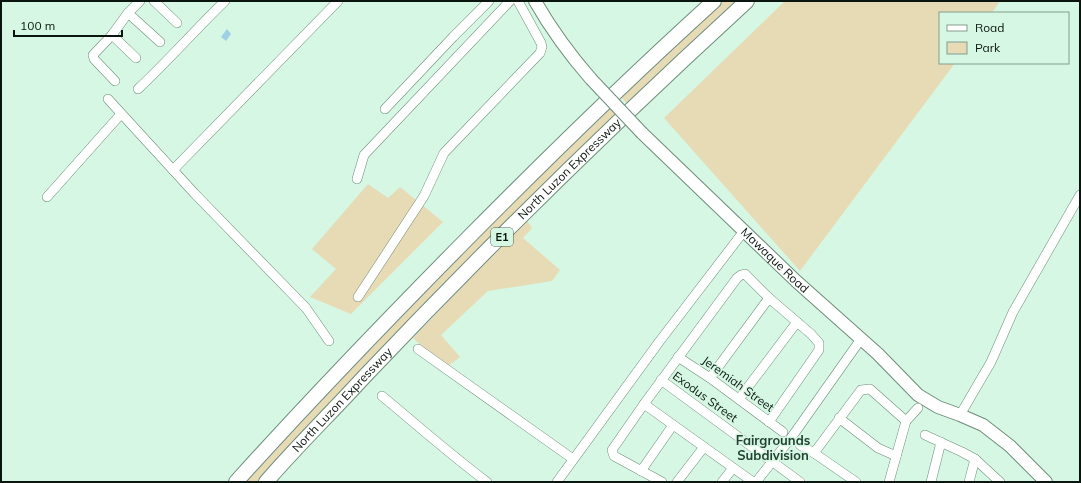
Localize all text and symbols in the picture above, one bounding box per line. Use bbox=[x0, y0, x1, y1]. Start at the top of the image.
scale bar bbox=[14, 12, 122, 38]
legend bbox=[939, 12, 1069, 64]
text: 100 m bbox=[20, 18, 55, 33]
text: Road bbox=[975, 20, 1004, 35]
text: Park bbox=[975, 40, 1001, 55]
street label: North Luzon Expressway bbox=[514, 115, 624, 222]
street label: Mawaque Road bbox=[738, 224, 812, 296]
road number: E1 bbox=[491, 228, 513, 246]
street label: North Luzon Expressway bbox=[289, 344, 395, 455]
street label: Jeremiah Street bbox=[699, 352, 777, 415]
street label: Exodus Street bbox=[670, 368, 741, 425]
district label: Fairgrounds Subdivision bbox=[736, 432, 810, 463]

